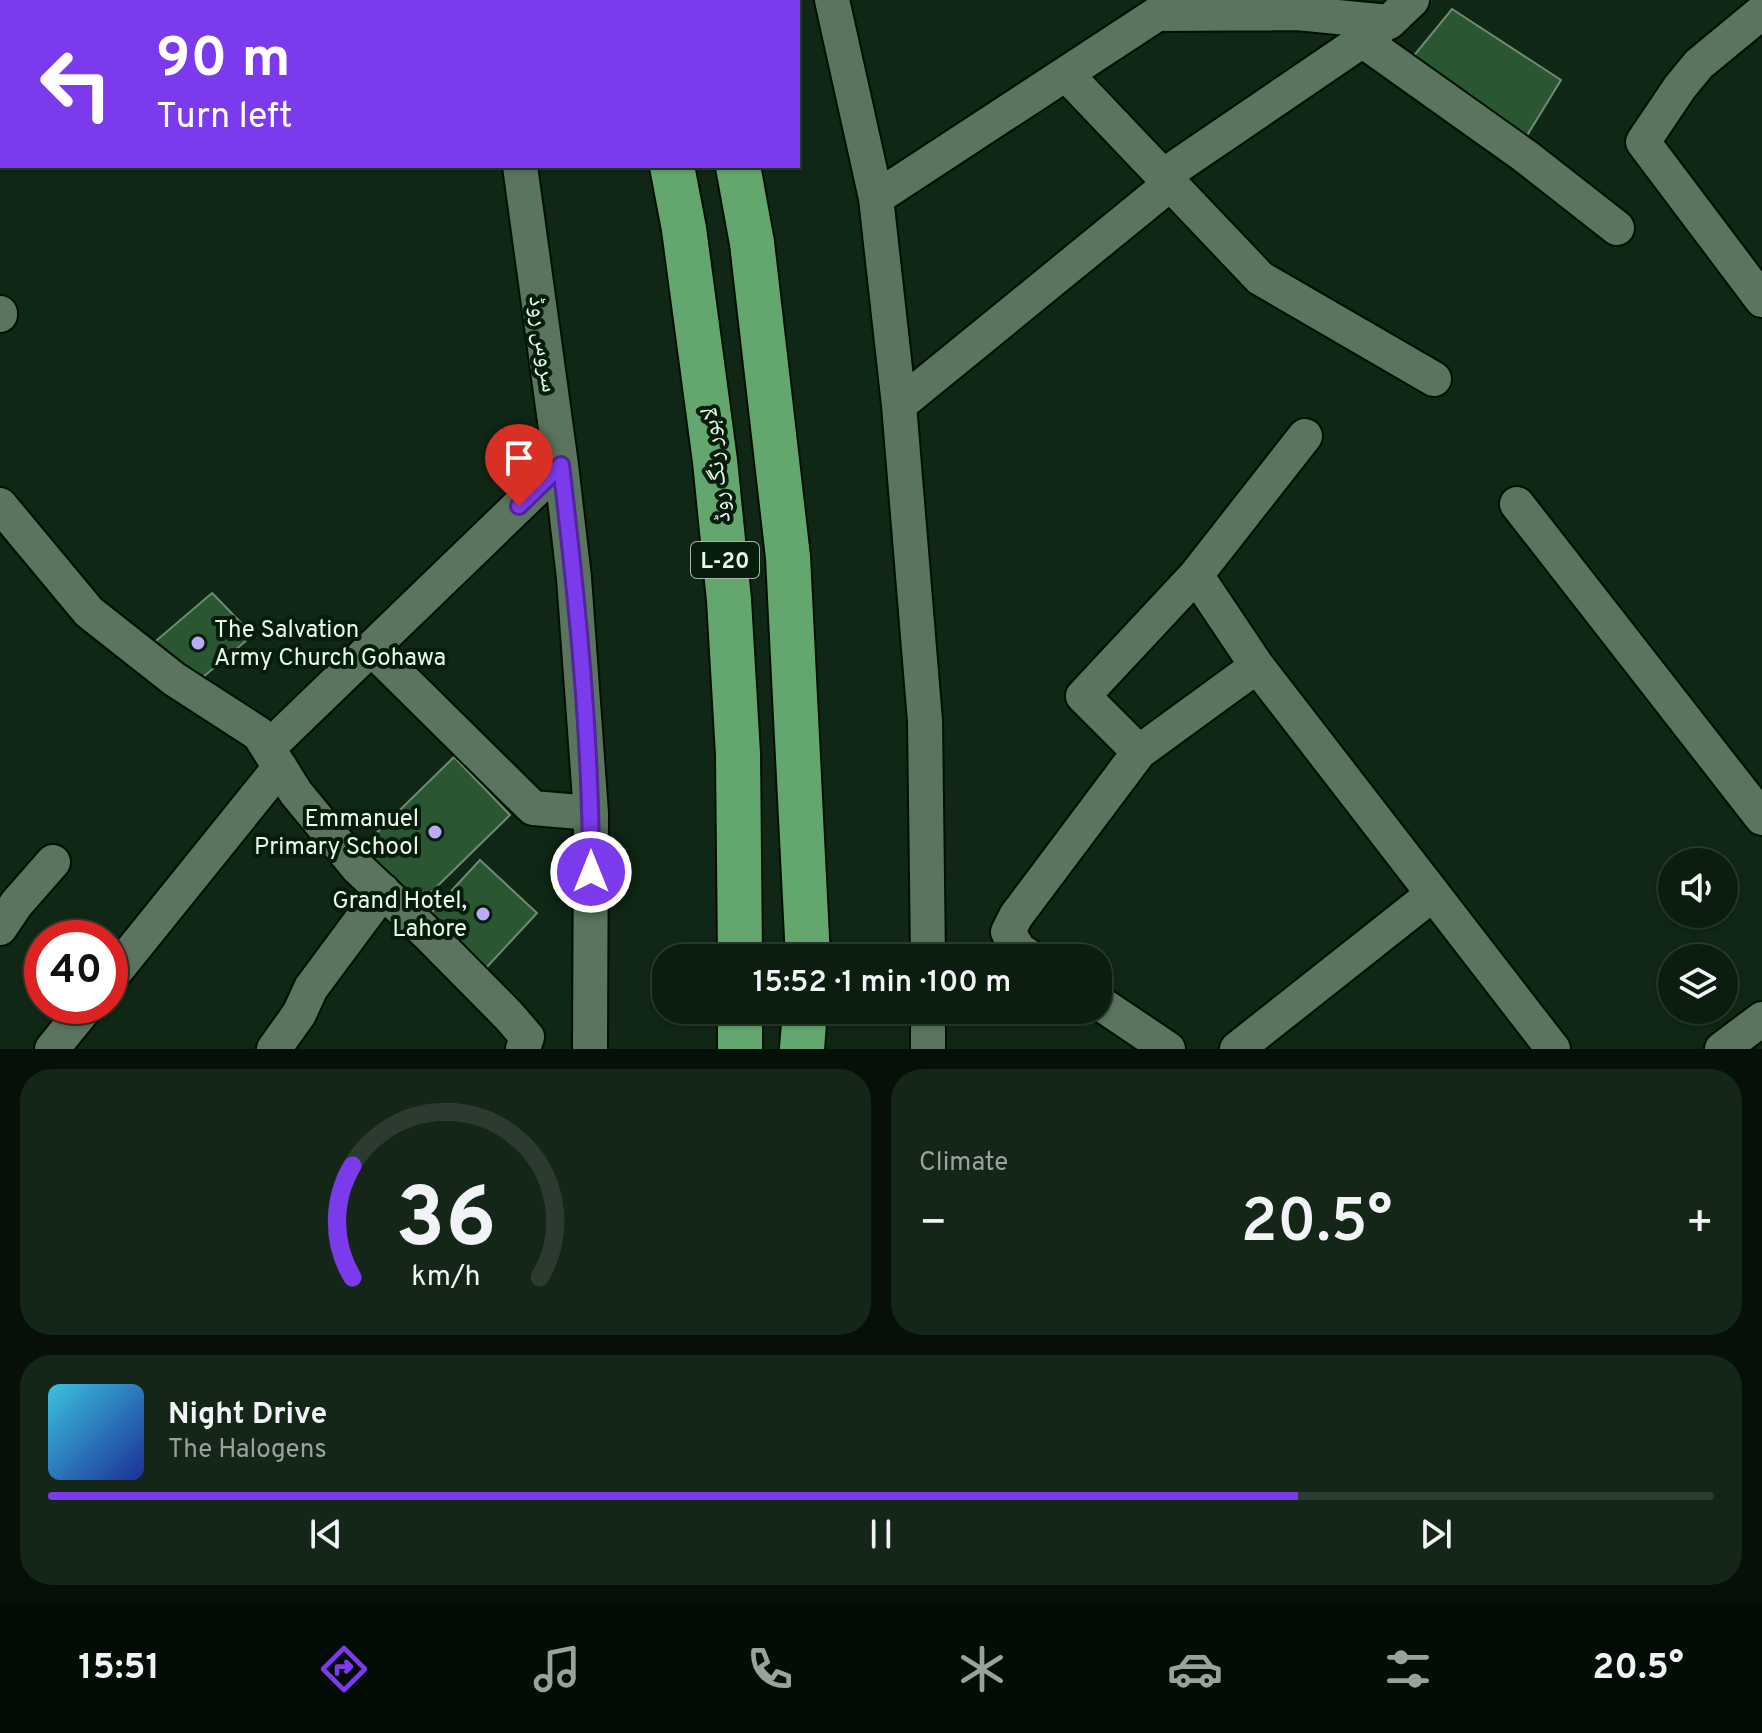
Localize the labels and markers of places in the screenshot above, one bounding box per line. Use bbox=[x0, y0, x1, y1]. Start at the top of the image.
pin bbox=[485, 424, 553, 506]
place label: The Salvation Army Church Gohawa bbox=[214, 616, 446, 674]
marker: The Salvation Army Church Gohawa bbox=[189, 634, 207, 652]
place label: Emmanuel Primary School bbox=[254, 805, 419, 863]
marker: Emmanuel Primary School bbox=[426, 823, 444, 841]
place label: Grand Hotel, Lahore bbox=[332, 887, 467, 945]
marker: Grand Hotel, Lahore bbox=[474, 905, 492, 923]

